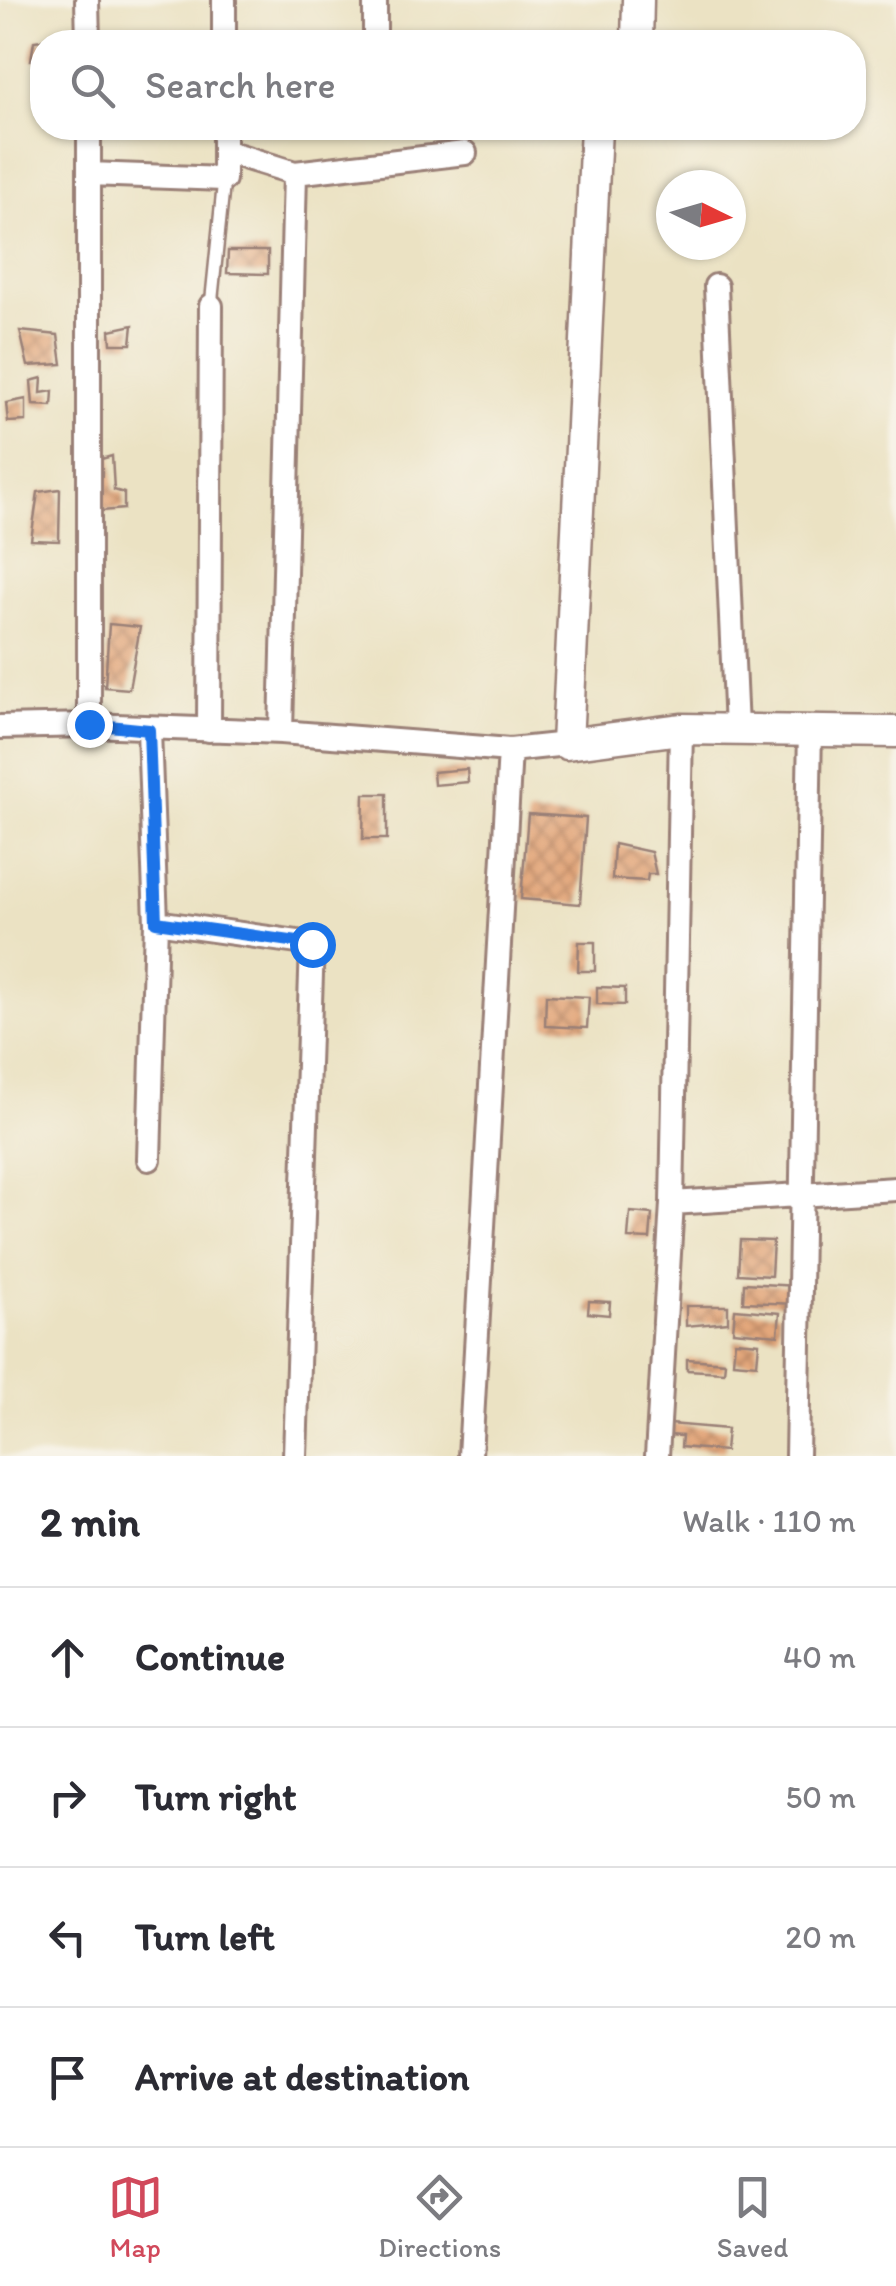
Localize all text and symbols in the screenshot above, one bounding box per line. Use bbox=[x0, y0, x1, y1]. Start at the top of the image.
search box bbox=[30, 30, 866, 140]
icon: search bbox=[65, 58, 120, 113]
text: Search here bbox=[145, 62, 336, 108]
north arrow bbox=[656, 170, 746, 260]
route end bbox=[67, 702, 113, 748]
route start bbox=[290, 922, 336, 968]
text: 2 min bbox=[40, 1496, 140, 1547]
text: Walk · 110 m bbox=[682, 1502, 856, 1540]
icon: ahead bbox=[40, 1630, 95, 1685]
text: Continue bbox=[135, 1634, 285, 1680]
text: 40 m bbox=[783, 1638, 856, 1676]
icon: right bbox=[40, 1770, 95, 1825]
text: Turn right bbox=[135, 1774, 297, 1820]
text: 50 m bbox=[785, 1778, 856, 1816]
icon: left bbox=[40, 1910, 95, 1965]
text: Turn left bbox=[135, 1914, 275, 1960]
text: 20 m bbox=[785, 1918, 856, 1956]
icon: arrive bbox=[40, 2050, 95, 2105]
text: Arrive at destination bbox=[135, 2054, 470, 2100]
tab: Map bbox=[108, 2170, 163, 2264]
tab: Directions bbox=[378, 2170, 501, 2264]
tab: Saved bbox=[717, 2170, 788, 2264]

